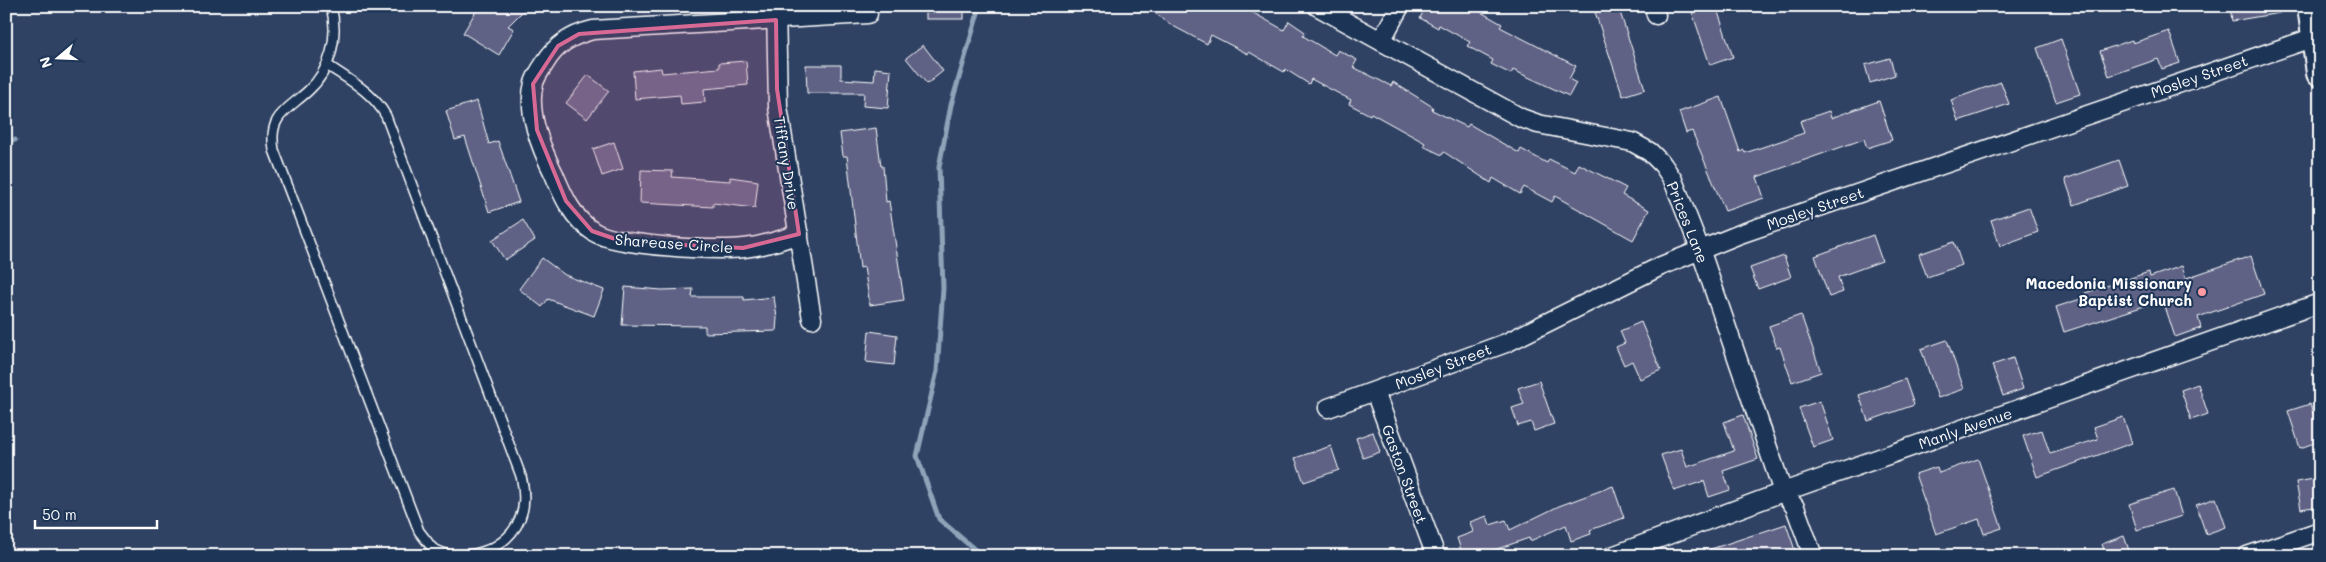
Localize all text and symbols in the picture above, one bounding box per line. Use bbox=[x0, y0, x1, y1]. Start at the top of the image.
north arrow bbox=[32, 32, 82, 82]
street label: Mosley Street bbox=[2148, 50, 2250, 102]
text: N bbox=[35, 54, 56, 71]
street label: Tiffany Drive bbox=[770, 115, 804, 211]
street label: Prices Lane bbox=[1663, 178, 1713, 266]
street label: Mosley Street bbox=[1764, 182, 1866, 234]
street label: Sharease Circle bbox=[614, 229, 734, 257]
place label: Macedonia Missionary Baptist Church bbox=[2026, 273, 2192, 310]
marker: Macedonia Missionary Baptist Church bbox=[2196, 286, 2208, 298]
street label: Mosley Street bbox=[1392, 338, 1494, 394]
street label: Manly Avenue bbox=[1915, 403, 2015, 453]
street label: Gaston Street bbox=[1378, 422, 1432, 526]
scale bar bbox=[35, 497, 158, 529]
text: 50 m bbox=[42, 504, 77, 524]

